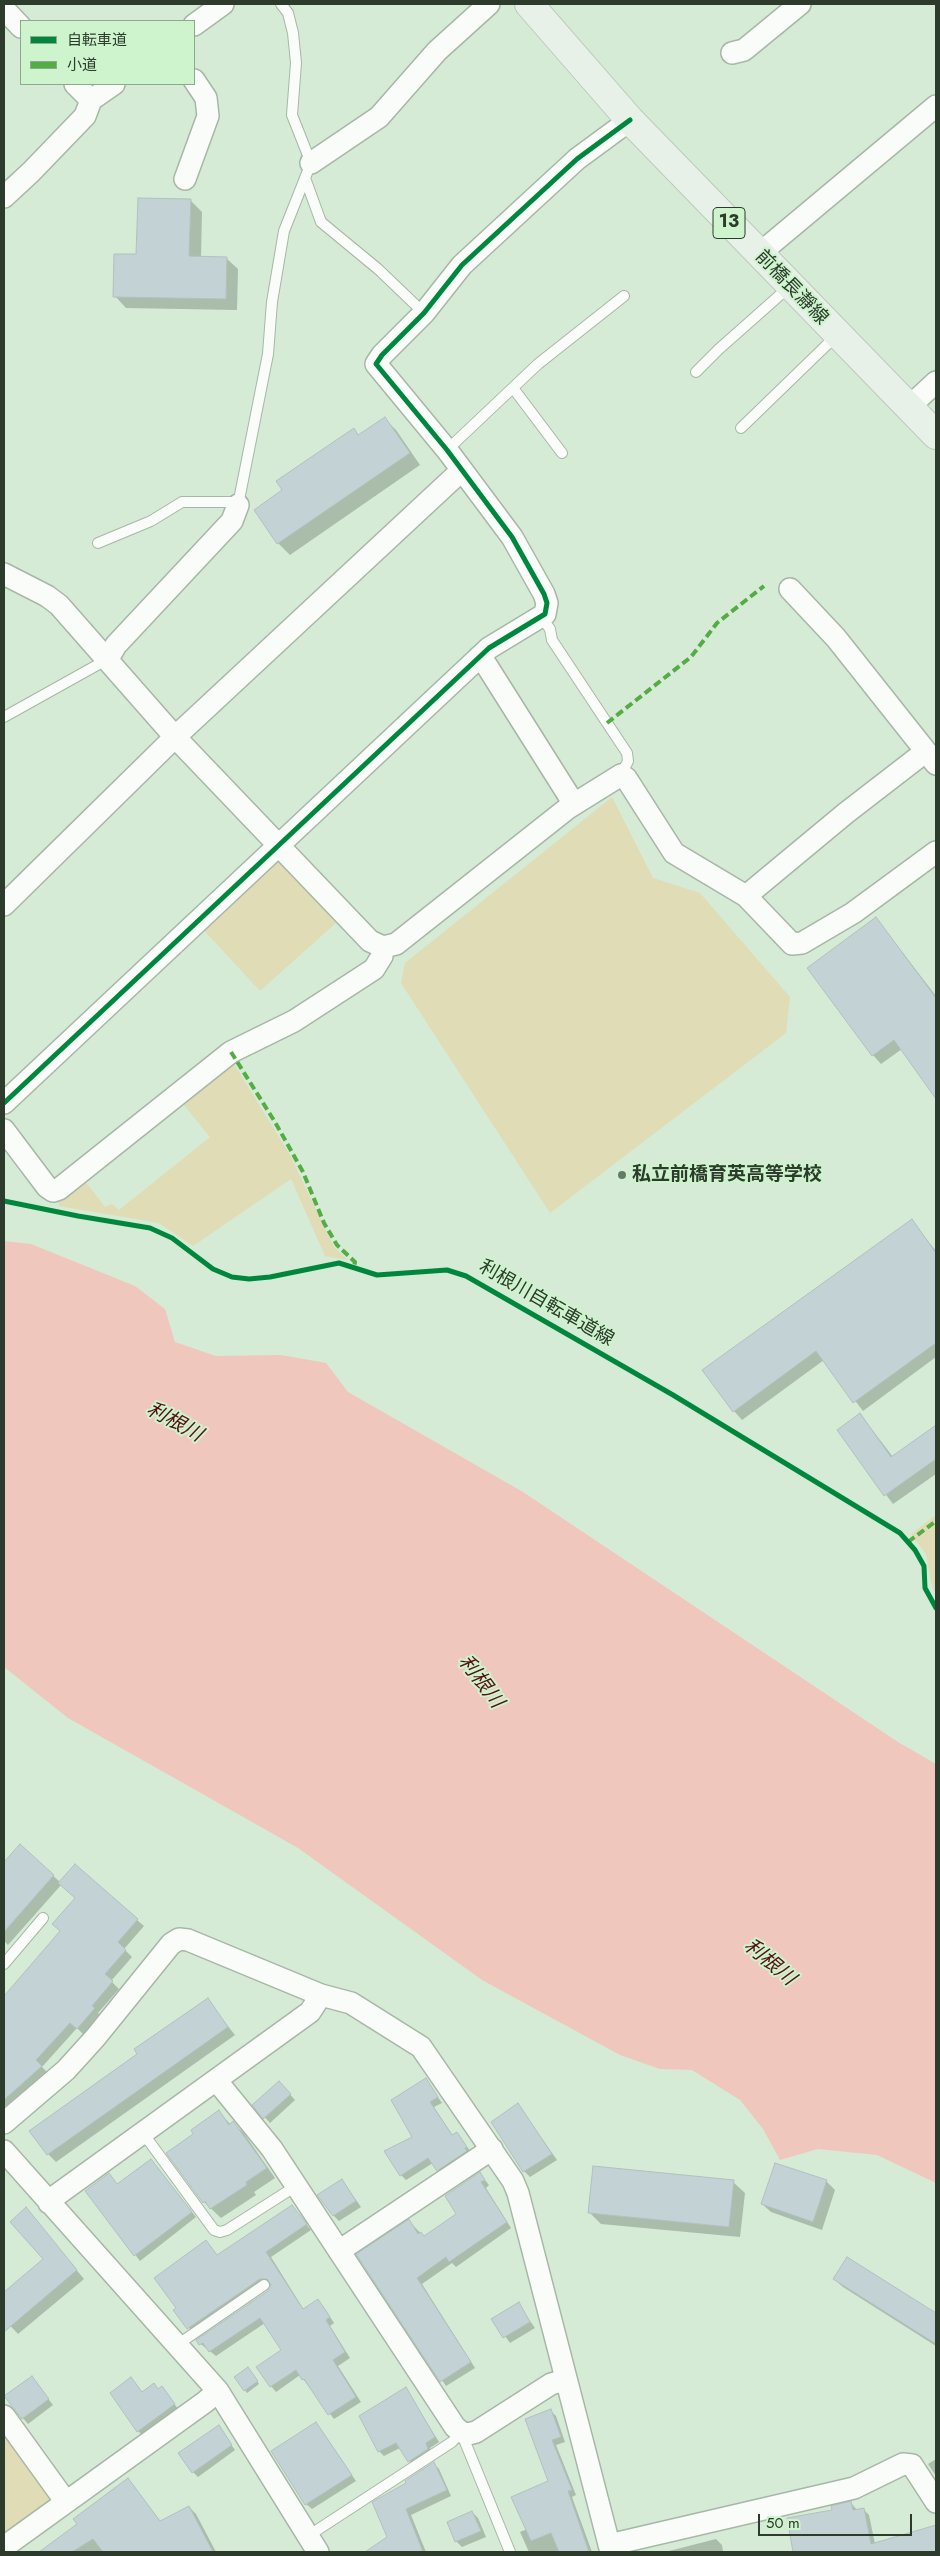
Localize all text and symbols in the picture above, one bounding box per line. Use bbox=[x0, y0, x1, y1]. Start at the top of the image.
legend bbox=[20, 20, 195, 85]
text: 自転車道 bbox=[67, 29, 127, 51]
text: 小道 bbox=[67, 54, 97, 76]
road number: 13 bbox=[713, 208, 745, 238]
street label: 前橋長瀞線 bbox=[750, 246, 832, 330]
place label: 私立前橋育英高等学校 bbox=[632, 1164, 822, 1186]
marker: 私立前橋育英高等学校 bbox=[616, 1169, 628, 1181]
street label: 利根川自転車道線 bbox=[474, 1256, 618, 1352]
water label: 利根川 bbox=[142, 1398, 206, 1448]
water label: 利根川 bbox=[452, 1651, 508, 1713]
water label: 利根川 bbox=[738, 1935, 800, 1991]
scale bar bbox=[760, 2504, 914, 2536]
text: 50 m bbox=[766, 2512, 800, 2534]

